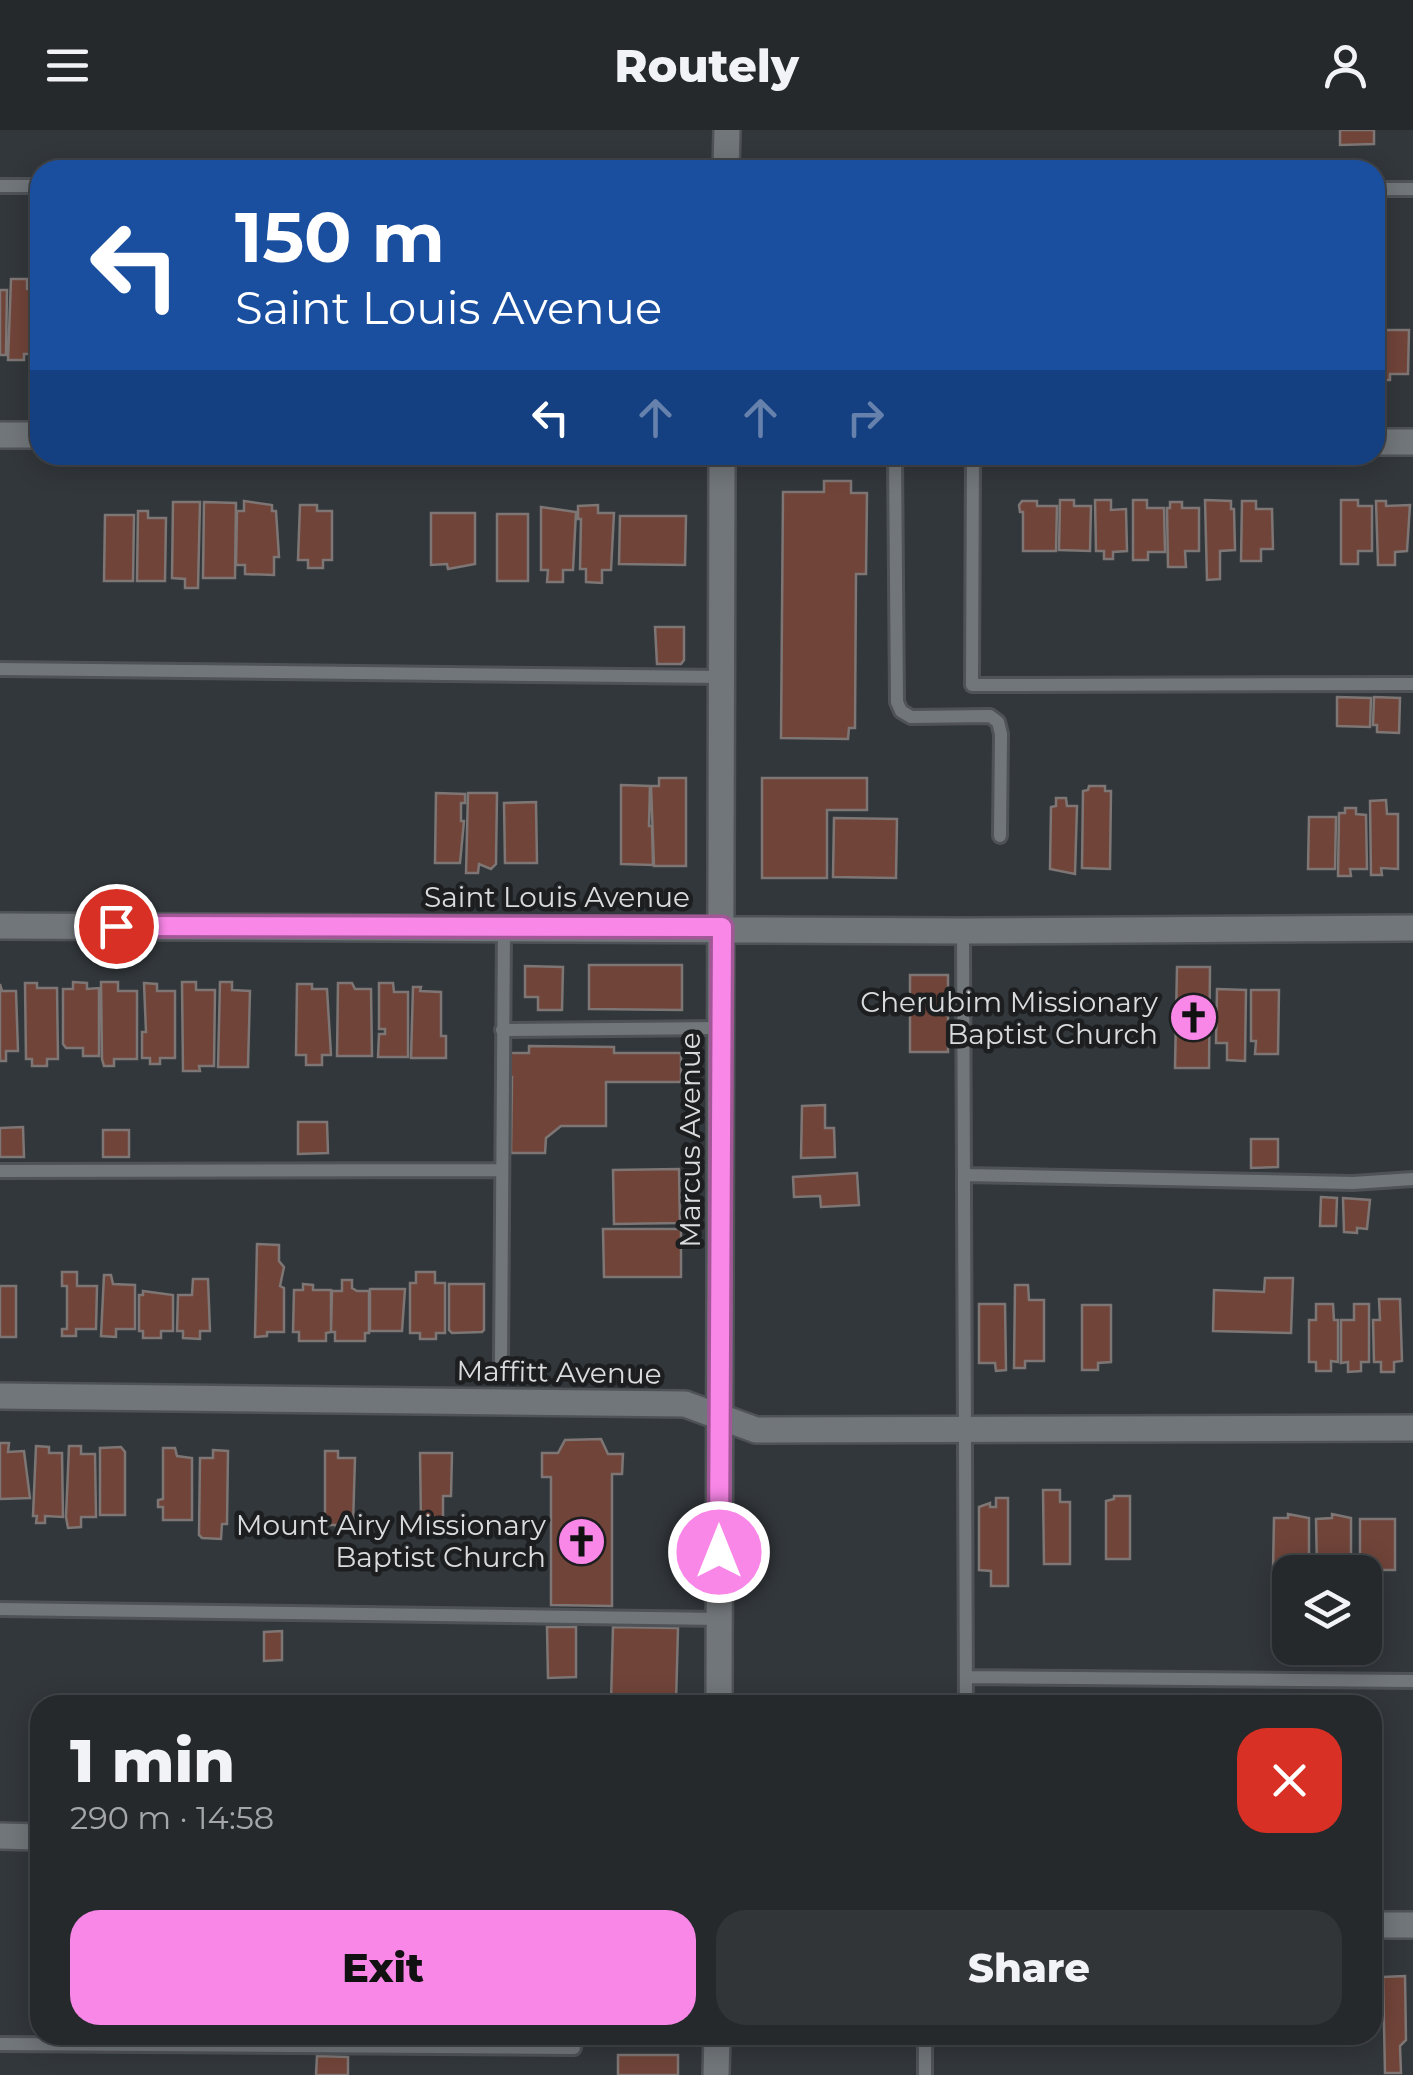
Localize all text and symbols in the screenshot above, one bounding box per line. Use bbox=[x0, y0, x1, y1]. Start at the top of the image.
icon: menu bbox=[40, 38, 95, 93]
text: Routely bbox=[614, 38, 799, 93]
icon: person bbox=[1318, 38, 1373, 93]
text: 150 m bbox=[235, 194, 445, 280]
icon: left bbox=[70, 200, 200, 330]
text: Saint Louis Avenue bbox=[235, 280, 662, 335]
icon: left bbox=[523, 390, 578, 445]
icon: ahead bbox=[628, 390, 683, 445]
icon: ahead bbox=[733, 390, 788, 445]
icon: right bbox=[838, 390, 893, 445]
street label: Saint Louis Avenue bbox=[424, 880, 690, 914]
pin bbox=[74, 884, 159, 969]
icon: arrive bbox=[89, 899, 144, 954]
place label: Cherubim Missionary Baptist Church bbox=[860, 985, 1159, 1051]
church icon: Cherubim Missionary Baptist Church bbox=[1167, 992, 1219, 1044]
street label: Marcus Avenue bbox=[673, 1032, 707, 1248]
street label: Maffitt Avenue bbox=[456, 1353, 662, 1391]
position arrow bbox=[667, 1500, 771, 1604]
place label: Mount Airy Missionary Baptist Church bbox=[236, 1508, 547, 1574]
church icon: Mount Airy Missionary Baptist Church bbox=[555, 1515, 607, 1567]
map controls bbox=[1272, 1555, 1382, 1665]
button: layers bbox=[1272, 1555, 1382, 1665]
text: 1 min bbox=[70, 1724, 235, 1797]
button: close bbox=[1237, 1728, 1342, 1833]
text: 290 m · 14:58 bbox=[70, 1798, 274, 1837]
button: Exit bbox=[70, 1910, 696, 2025]
button: Share bbox=[716, 1910, 1342, 2025]

